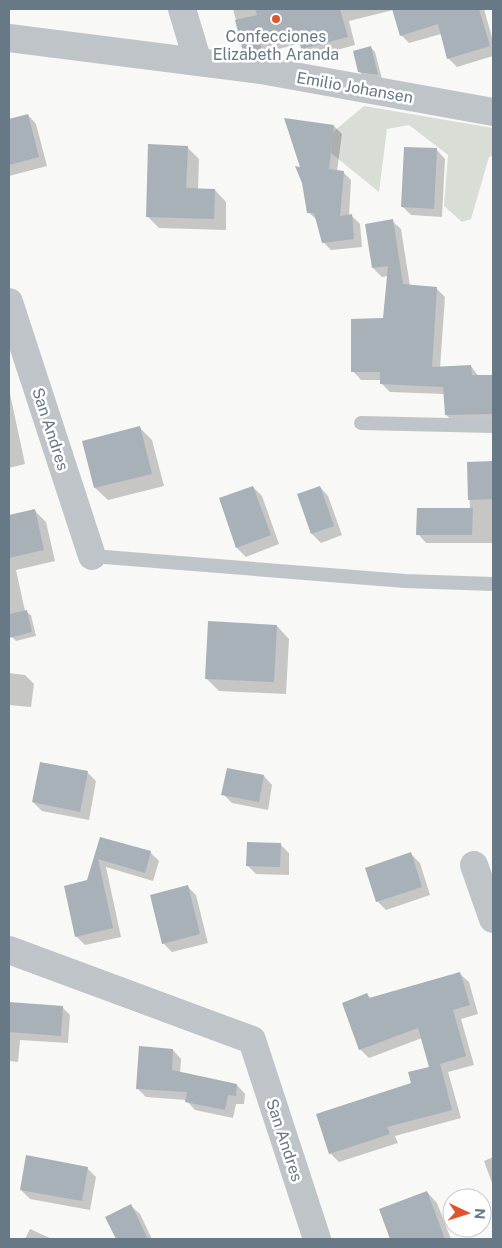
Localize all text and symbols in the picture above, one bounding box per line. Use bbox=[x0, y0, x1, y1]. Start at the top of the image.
marker: Confecciones Elizabeth Aranda bbox=[270, 13, 282, 25]
place label: Confecciones Elizabeth Aranda bbox=[213, 27, 339, 64]
street label: Emilio Johansen bbox=[295, 68, 415, 107]
street label: San Andres bbox=[28, 385, 73, 473]
street label: San Andres bbox=[262, 1096, 307, 1184]
north arrow bbox=[442, 1188, 492, 1238]
text: N bbox=[472, 1208, 488, 1220]

